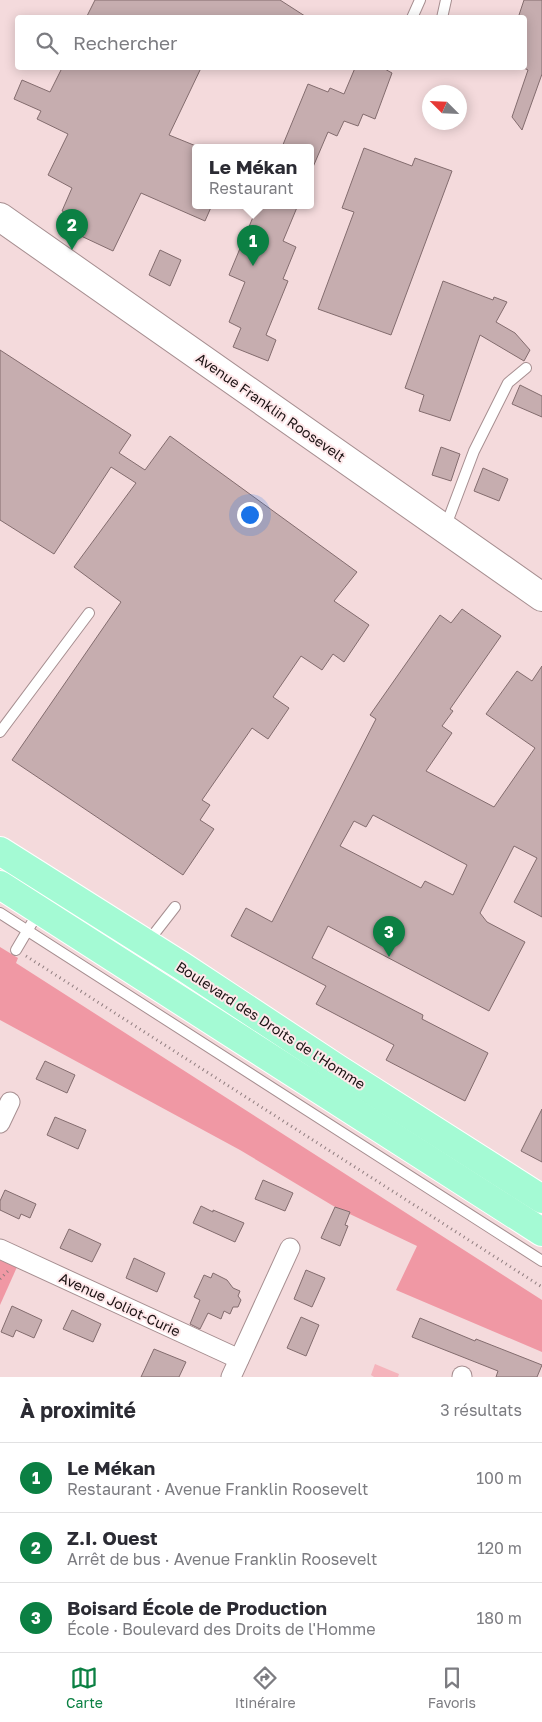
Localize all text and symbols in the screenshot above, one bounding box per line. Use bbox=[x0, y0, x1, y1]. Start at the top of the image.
search box bbox=[15, 15, 527, 70]
icon: search bbox=[33, 29, 61, 57]
text: Rechercher bbox=[73, 31, 178, 54]
north arrow bbox=[422, 85, 467, 130]
popup bbox=[192, 144, 314, 209]
text: Le Mékan bbox=[209, 155, 297, 178]
text: Restaurant bbox=[209, 178, 294, 198]
pin: 2 bbox=[56, 209, 88, 250]
pin: 1 bbox=[237, 225, 269, 266]
street label: Avenue Franklin Roosevelt bbox=[193, 349, 349, 465]
your location bbox=[237, 502, 263, 528]
pin: 3 bbox=[373, 916, 405, 957]
street label: Boulevard des Droits de l'Homme bbox=[173, 957, 369, 1093]
street label: Avenue Joliot-Curie bbox=[57, 1268, 183, 1340]
text: À proximité bbox=[20, 1397, 136, 1423]
text: 3 résultats bbox=[440, 1400, 522, 1420]
text: Le Mékan bbox=[67, 1456, 155, 1479]
text: 1 bbox=[32, 1468, 40, 1488]
text: 100 m bbox=[476, 1468, 522, 1488]
text: Restaurant · Avenue Franklin Roosevelt bbox=[67, 1479, 368, 1499]
text: Z.I. Ouest bbox=[67, 1526, 158, 1549]
text: 2 bbox=[31, 1538, 41, 1558]
text: 120 m bbox=[477, 1538, 522, 1558]
text: Arrêt de bus · Avenue Franklin Roosevelt bbox=[67, 1549, 377, 1569]
text: Boisard École de Production bbox=[67, 1596, 327, 1619]
text: 3 bbox=[31, 1608, 41, 1628]
text: 180 m bbox=[476, 1608, 522, 1628]
text: École · Boulevard des Droits de l'Homme bbox=[67, 1619, 375, 1639]
tab: Carte bbox=[66, 1664, 103, 1711]
tab: Itinéraire bbox=[235, 1664, 296, 1711]
tab: Favoris bbox=[428, 1664, 476, 1711]

